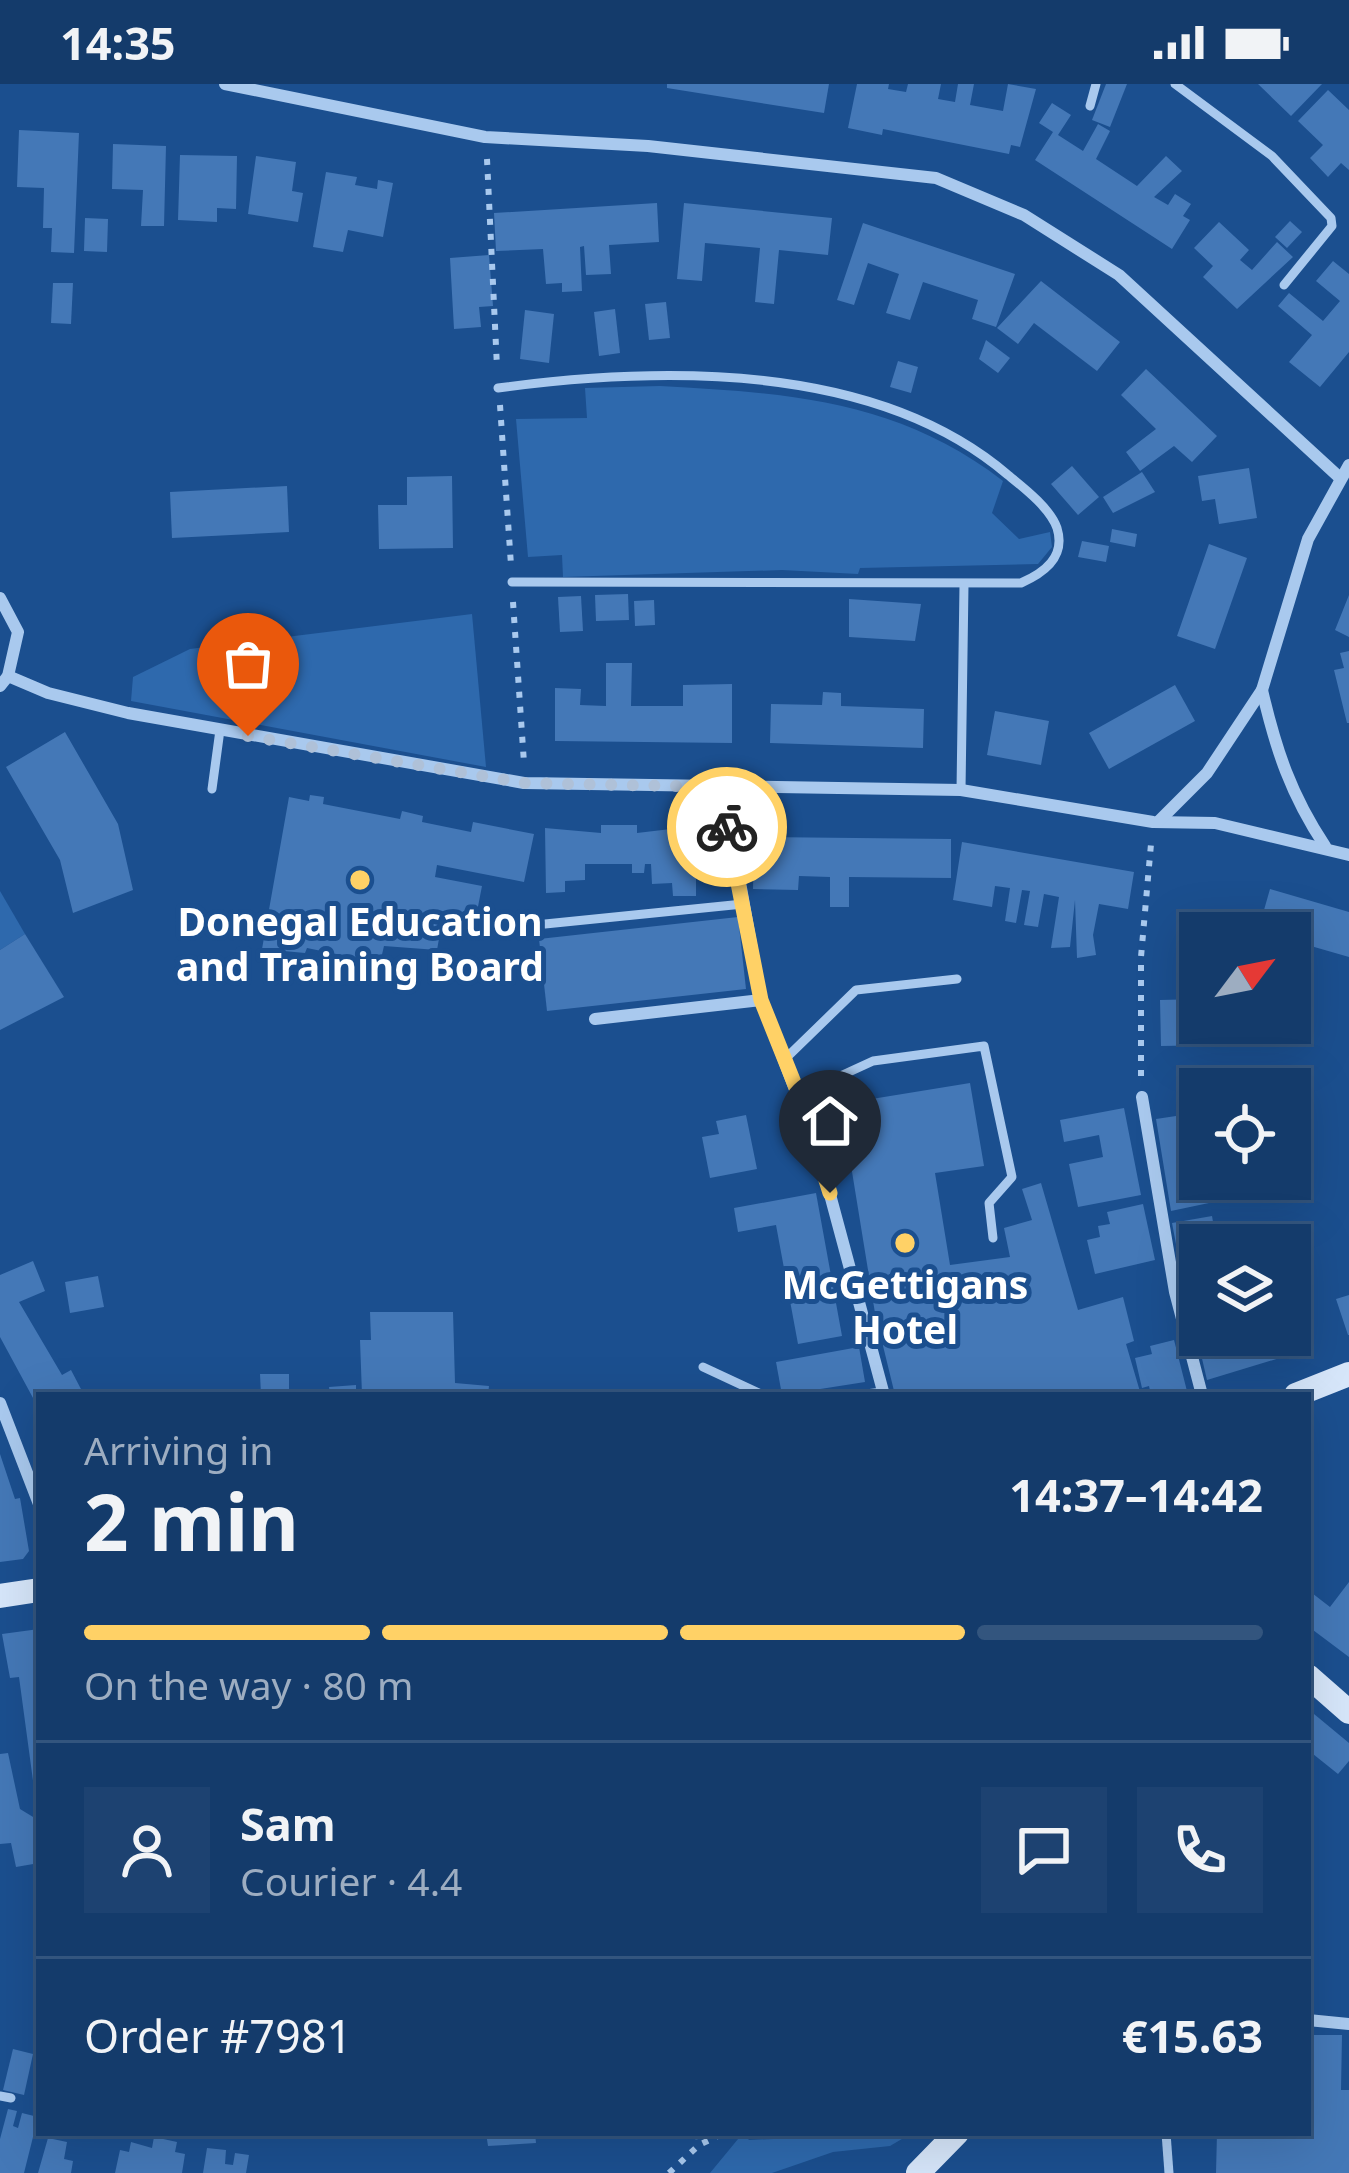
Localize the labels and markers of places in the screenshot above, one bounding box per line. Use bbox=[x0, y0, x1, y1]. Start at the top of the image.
pin bbox=[197, 613, 299, 736]
marker: Donegal Education and Training Board bbox=[347, 867, 373, 893]
place label: Donegal Education and Training Board bbox=[176, 894, 544, 992]
pin bbox=[779, 1070, 881, 1193]
marker: McGettigans Hotel bbox=[892, 1230, 918, 1256]
place label: McGettigans Hotel bbox=[782, 1257, 1028, 1355]

